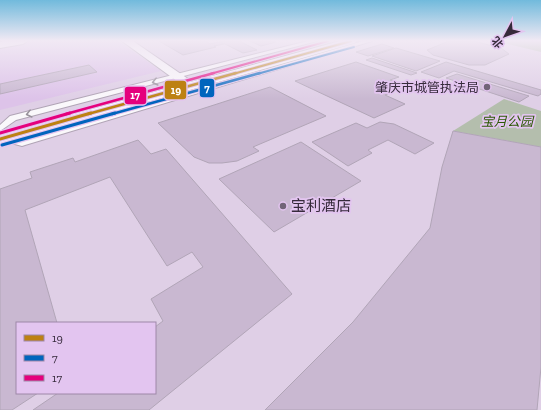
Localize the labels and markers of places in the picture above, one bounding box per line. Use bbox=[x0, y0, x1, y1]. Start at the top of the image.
place label: 肇庆市城管执法局 bbox=[375, 80, 479, 95]
marker: 肇庆市城管执法局 bbox=[482, 82, 492, 92]
place label: 宝利酒店 bbox=[291, 197, 351, 215]
marker: 宝利酒店 bbox=[278, 201, 288, 211]

